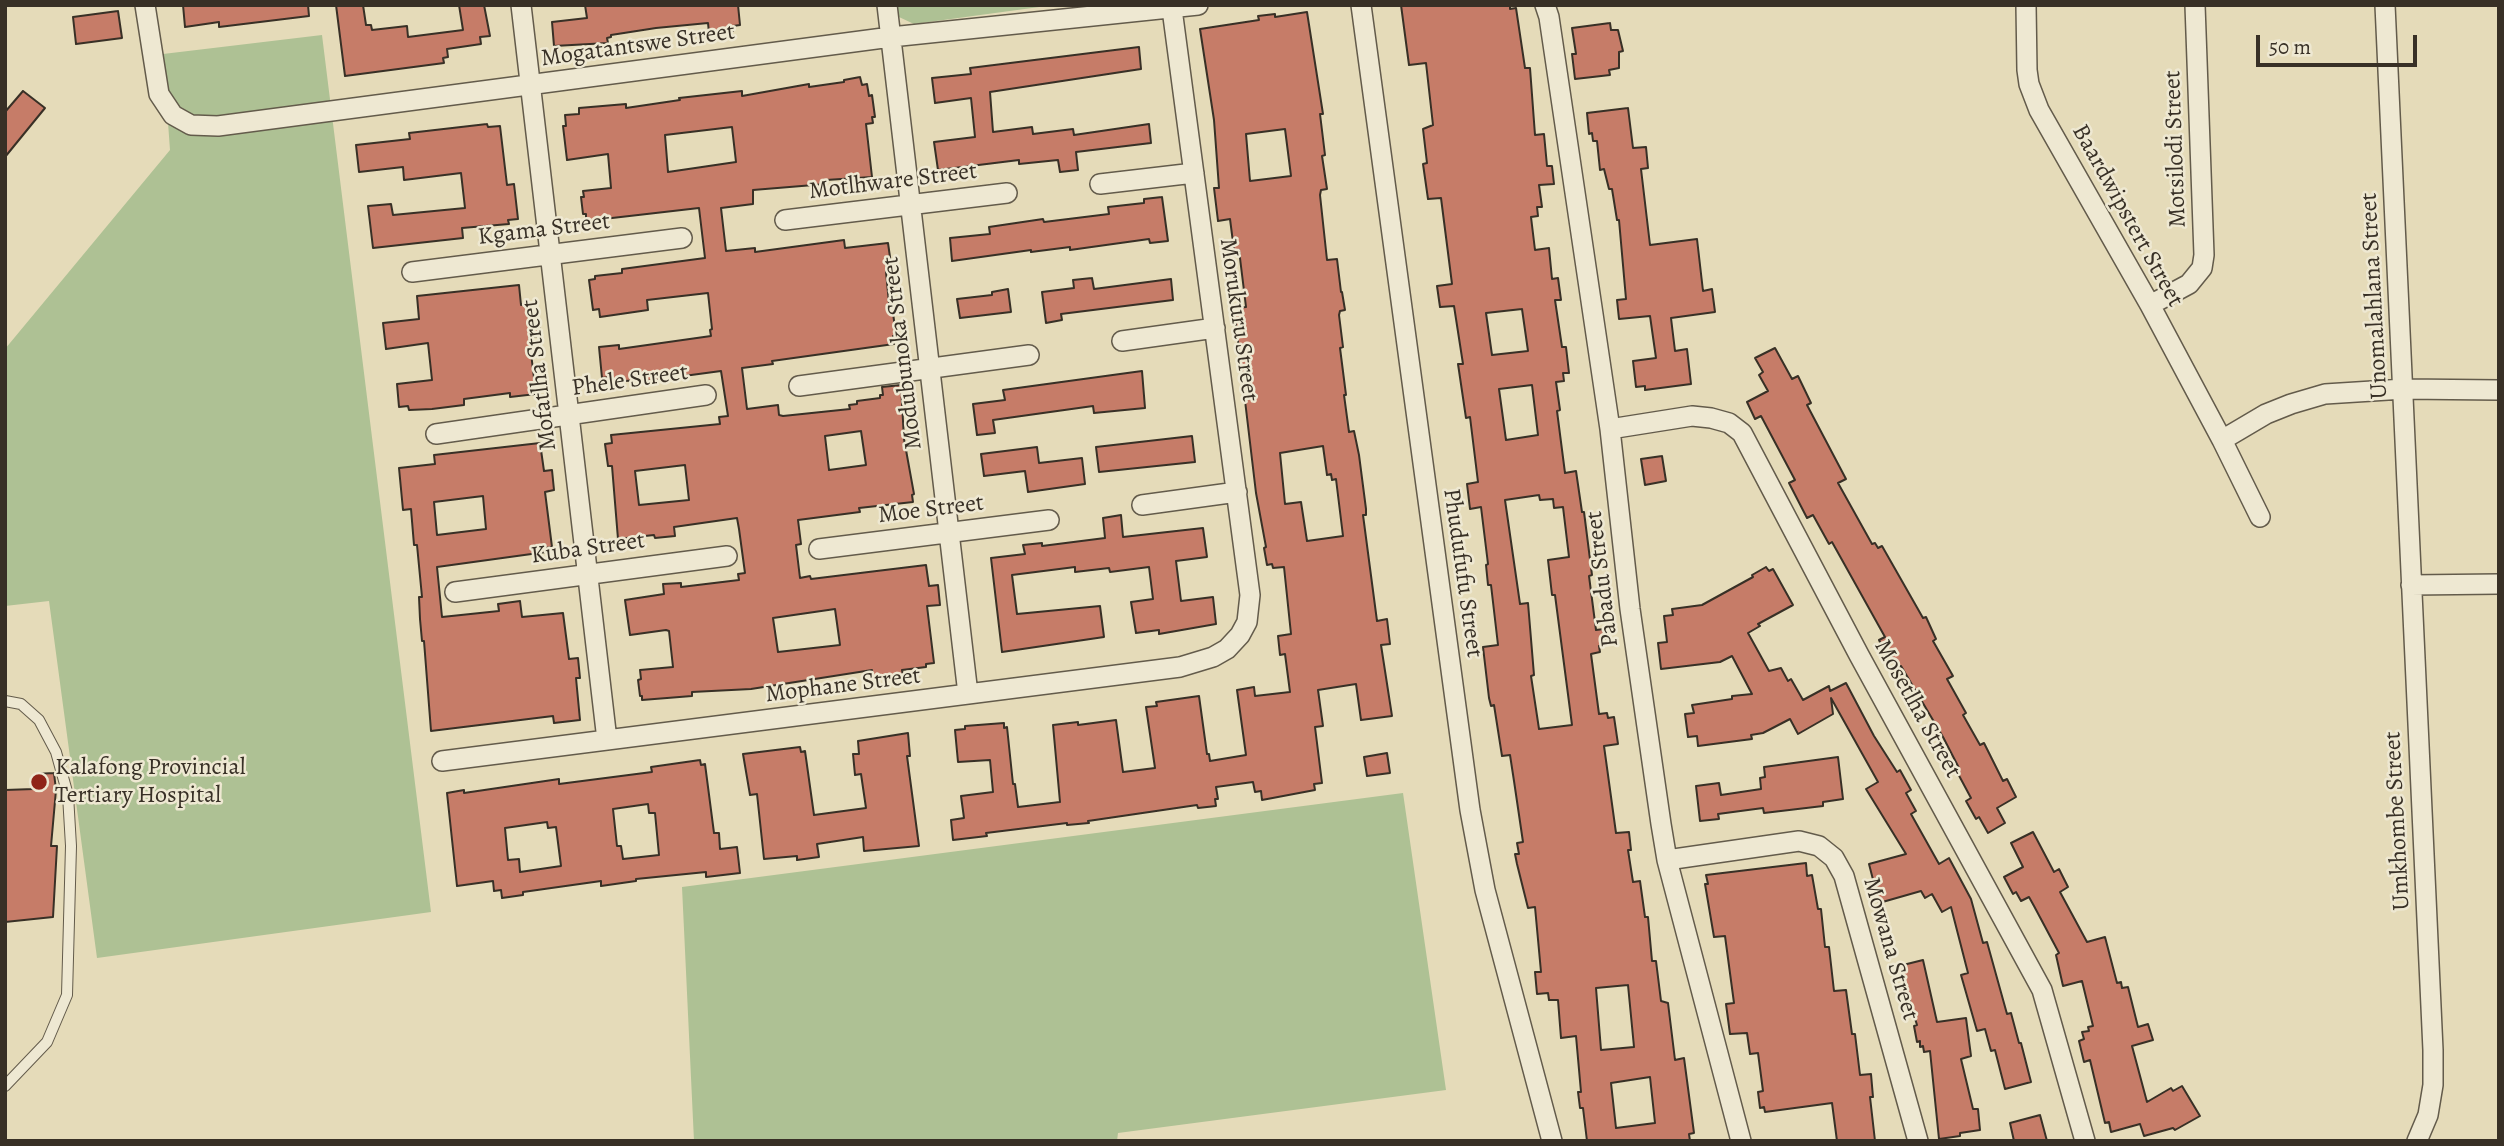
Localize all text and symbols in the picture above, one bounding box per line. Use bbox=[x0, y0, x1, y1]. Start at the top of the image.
street label: Mogatantswe Street bbox=[539, 18, 737, 74]
scale bar bbox=[2259, 21, 2420, 65]
text: 50 m bbox=[2269, 33, 2311, 61]
street label: Motsilodi Street bbox=[2159, 70, 2193, 228]
street label: Baardwipstert Street bbox=[2065, 120, 2189, 312]
street label: Motlhware Street bbox=[807, 157, 979, 207]
street label: Unomalahlana Street bbox=[2355, 192, 2395, 400]
street label: Kgama Street bbox=[476, 208, 612, 252]
street label: Morukuru Street bbox=[1212, 236, 1264, 404]
street label: Modubunoka Street bbox=[877, 255, 929, 451]
street label: Mofatlha Street bbox=[516, 298, 564, 452]
street label: Phele Street bbox=[570, 359, 690, 403]
street label: Phudufufu Street bbox=[1436, 487, 1488, 659]
street label: Moe Street bbox=[876, 489, 986, 531]
street label: Pabadu Street bbox=[1580, 509, 1626, 649]
street label: Kuba Street bbox=[529, 527, 647, 571]
street label: Mosetlha Street bbox=[1867, 635, 1967, 783]
street label: Mophane Street bbox=[764, 662, 922, 710]
street label: Umkhombe Street bbox=[2379, 731, 2417, 911]
place label: Kalafong Provincial Tertiary Hospital bbox=[55, 754, 246, 810]
marker: Kalafong Provincial Tertiary Hospital bbox=[29, 772, 49, 792]
street label: Mowana Street bbox=[1856, 874, 1924, 1024]

